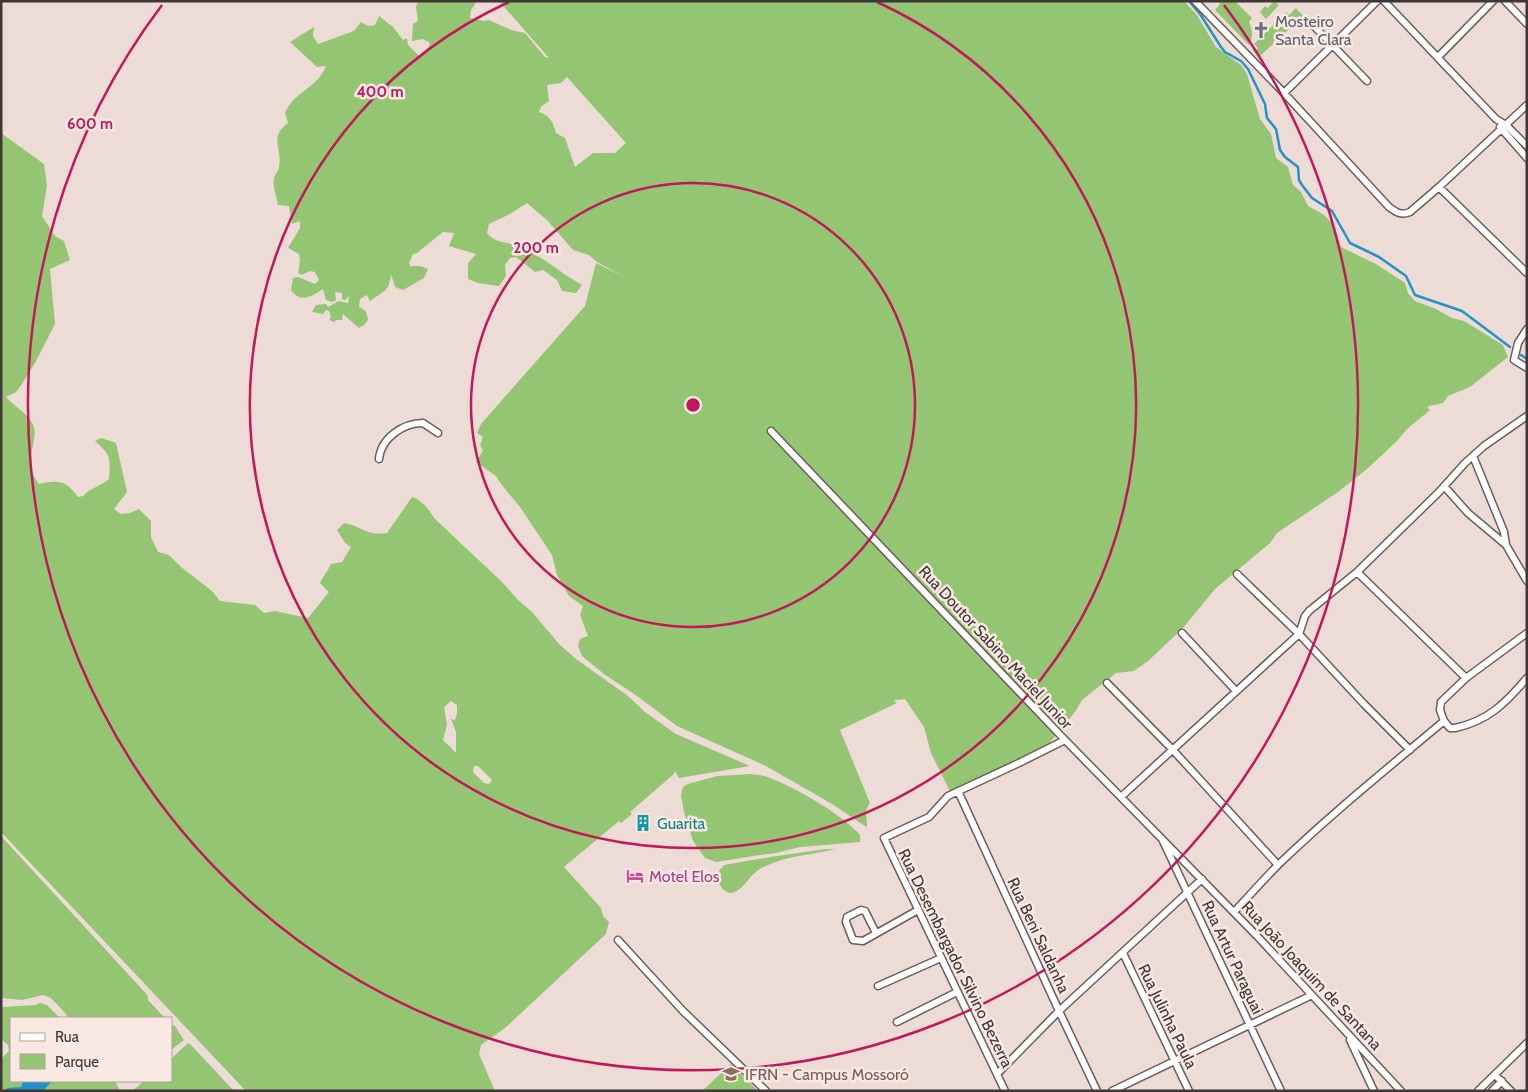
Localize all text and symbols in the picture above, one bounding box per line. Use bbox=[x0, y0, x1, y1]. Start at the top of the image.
place label: Mosteiro Santa Clara bbox=[1275, 12, 1352, 49]
church icon: Mosteiro Santa Clara bbox=[1251, 20, 1271, 40]
text: 400 m bbox=[357, 83, 403, 101]
text: 600 m bbox=[67, 115, 113, 133]
text: 200 m bbox=[513, 239, 559, 257]
centre of rings bbox=[684, 396, 702, 414]
street label: Rua Doutor Sabino Maciel Junior bbox=[915, 562, 1077, 734]
building icon: Guarita bbox=[633, 813, 653, 833]
place label: Guarita bbox=[657, 814, 706, 833]
street label: Rua Desembargador Silvino Bezerra bbox=[894, 846, 1017, 1071]
hotel icon: Motel Elos bbox=[625, 866, 645, 886]
place label: Motel Elos bbox=[649, 867, 720, 886]
street label: Rua Beni Saldanha bbox=[1003, 874, 1074, 996]
street label: Rua Artur Paraguai bbox=[1198, 897, 1267, 1017]
street label: Rua João Joaquim de Santana bbox=[1238, 897, 1386, 1054]
street label: Rua Julinha Paula bbox=[1134, 961, 1201, 1072]
legend bbox=[10, 1017, 172, 1082]
text: Rua bbox=[55, 1028, 80, 1046]
text: Parque bbox=[55, 1053, 99, 1071]
school or university icon: IFRN - Campus Mossoró bbox=[721, 1064, 741, 1084]
place label: IFRN - Campus Mossoró bbox=[745, 1065, 909, 1084]

